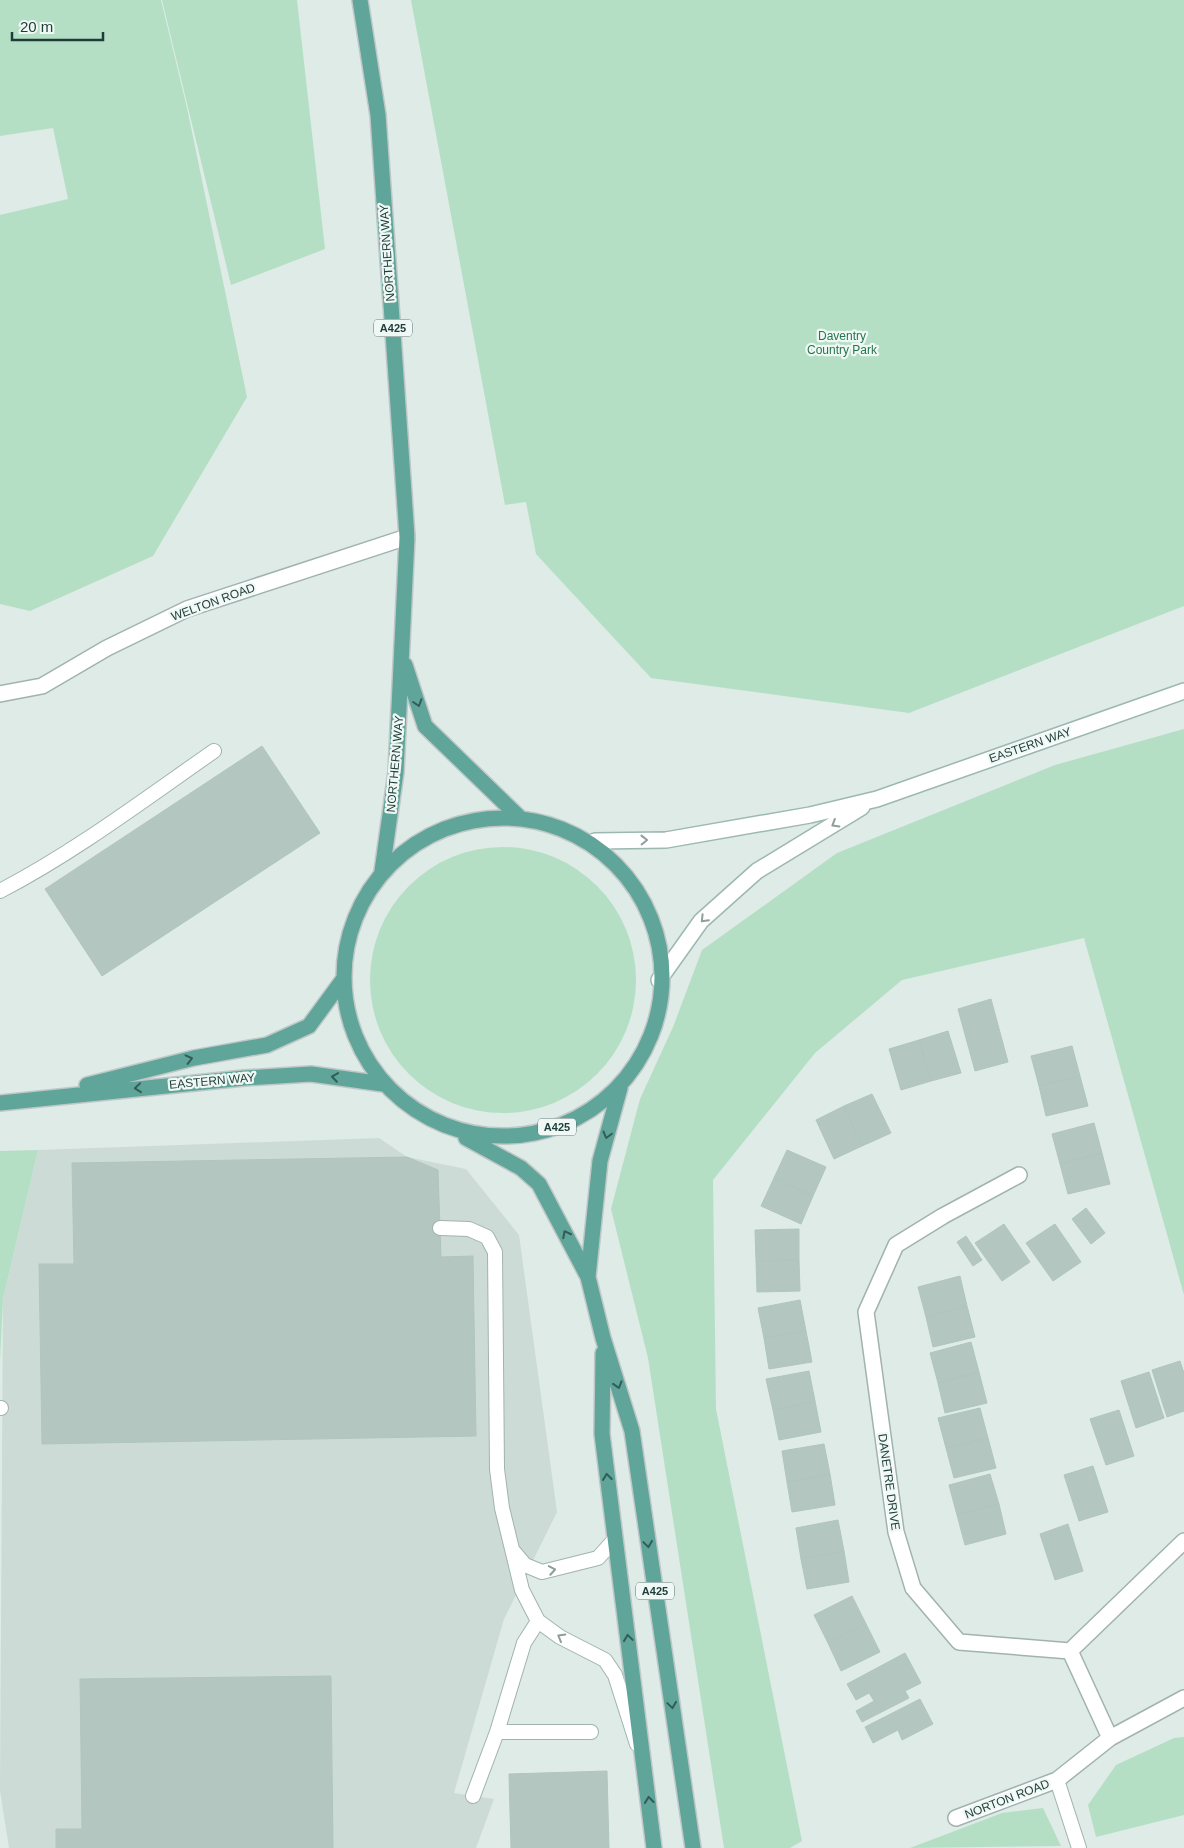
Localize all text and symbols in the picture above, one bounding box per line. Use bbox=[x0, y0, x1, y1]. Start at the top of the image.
scale bar bbox=[12, 10, 104, 42]
text: 20 m bbox=[20, 18, 53, 35]
street label: NORTHERN WAY bbox=[377, 204, 397, 302]
road number: A425 bbox=[374, 319, 412, 336]
park label: Daventry Country Park bbox=[807, 329, 878, 357]
street label: WELTON ROAD bbox=[169, 580, 257, 624]
one-way arrow bbox=[412, 698, 422, 707]
street label: NORTHERN WAY bbox=[384, 715, 406, 813]
street label: EASTERN WAY bbox=[987, 724, 1073, 766]
one-way arrow bbox=[831, 817, 840, 827]
one-way arrow bbox=[640, 835, 648, 845]
one-way arrow bbox=[701, 913, 710, 922]
one-way arrow bbox=[184, 1054, 193, 1065]
street label: EASTERN WAY bbox=[169, 1070, 255, 1092]
one-way arrow bbox=[331, 1072, 339, 1083]
one-way arrow bbox=[134, 1082, 142, 1093]
road number: A425 bbox=[538, 1118, 576, 1136]
one-way arrow bbox=[603, 1131, 613, 1139]
one-way arrow bbox=[562, 1230, 572, 1239]
one-way arrow bbox=[612, 1380, 622, 1388]
street label: DANETRE DRIVE bbox=[875, 1433, 903, 1531]
one-way arrow bbox=[602, 1473, 613, 1481]
one-way arrow bbox=[643, 1540, 653, 1548]
one-way arrow bbox=[548, 1566, 557, 1576]
road number: A425 bbox=[636, 1582, 674, 1600]
one-way arrow bbox=[558, 1633, 567, 1643]
one-way arrow bbox=[623, 1634, 634, 1642]
one-way arrow bbox=[666, 1700, 676, 1709]
street label: NORTON ROAD bbox=[963, 1776, 1052, 1822]
one-way arrow bbox=[644, 1795, 655, 1803]

